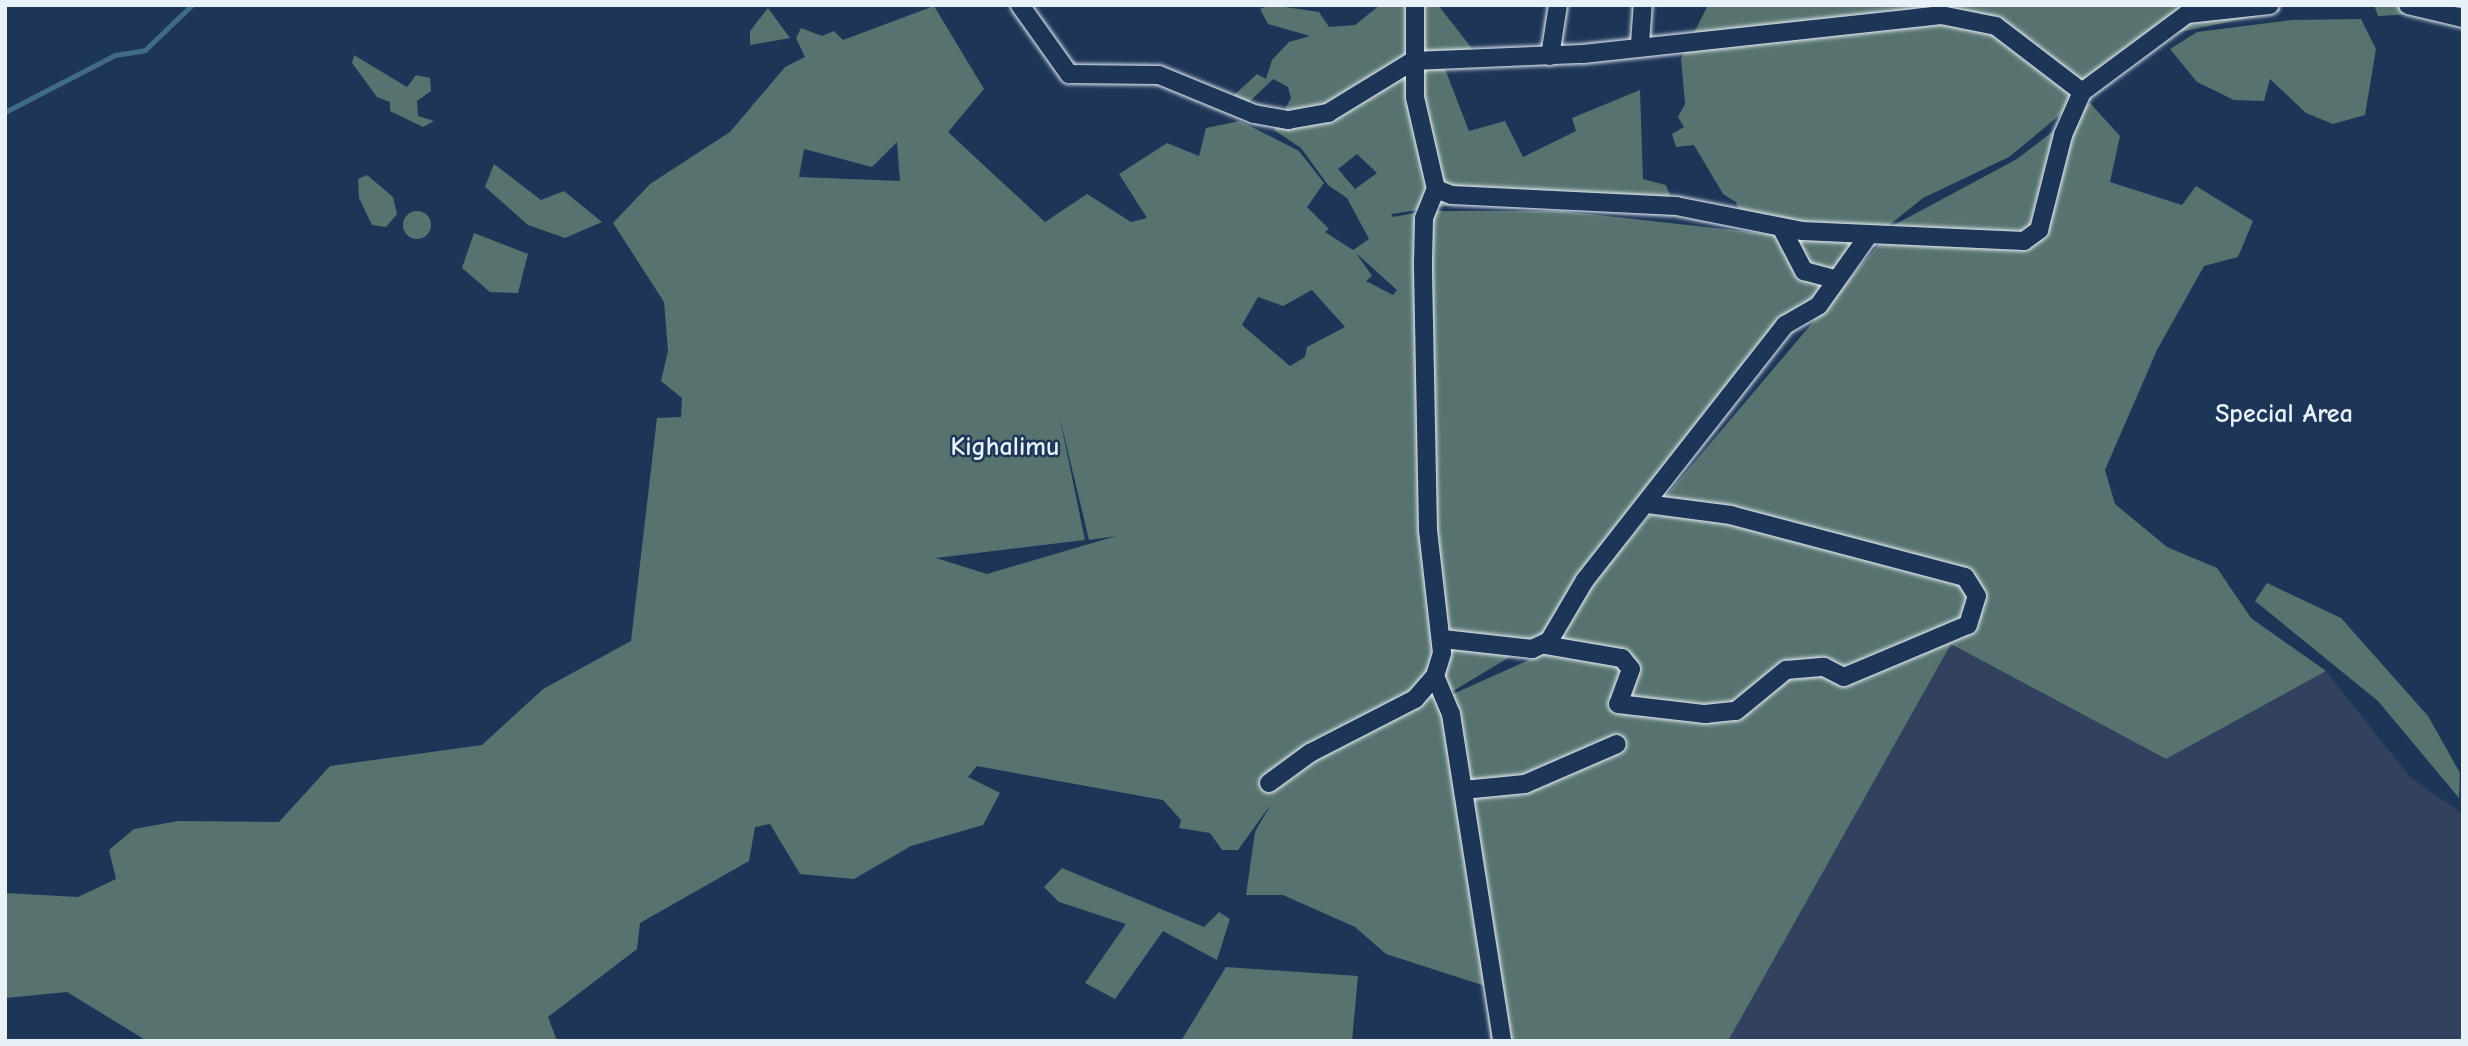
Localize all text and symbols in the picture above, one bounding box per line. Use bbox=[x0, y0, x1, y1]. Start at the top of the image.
district label: Special Area bbox=[2215, 399, 2353, 431]
district label: Kighalimu bbox=[951, 432, 1059, 464]

